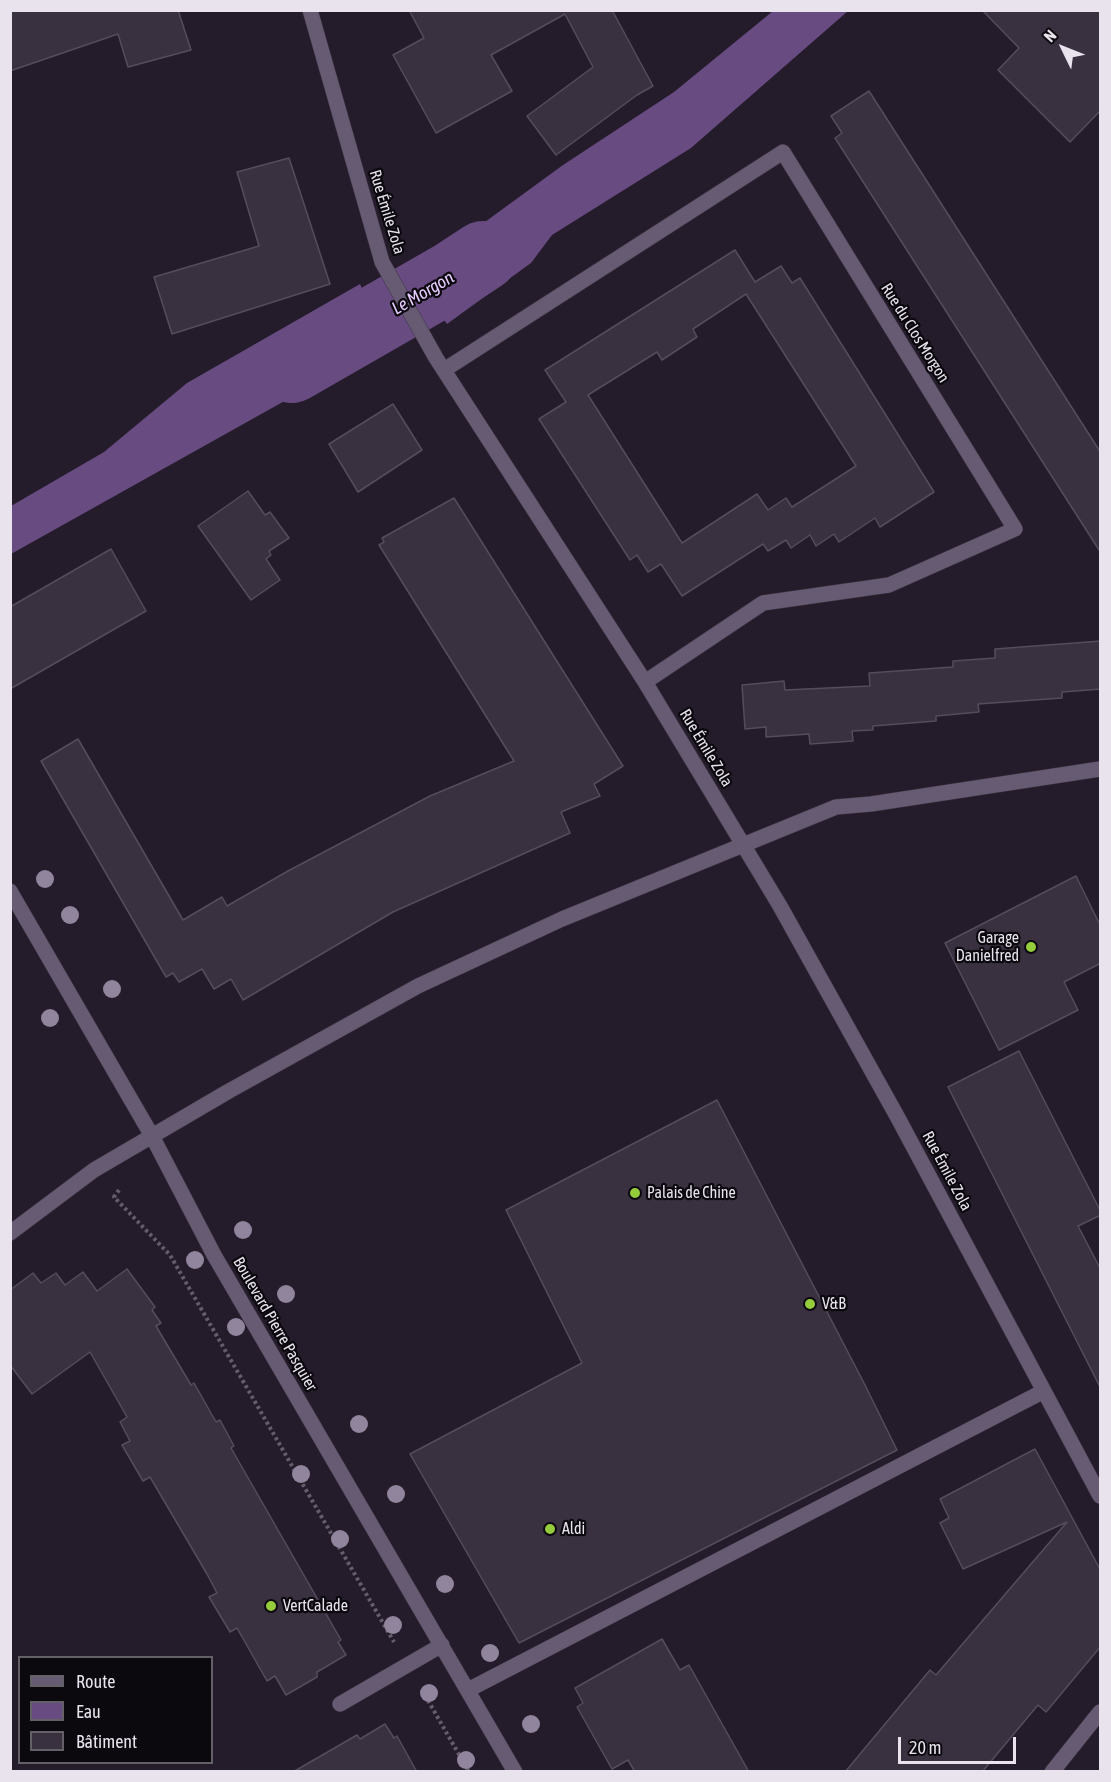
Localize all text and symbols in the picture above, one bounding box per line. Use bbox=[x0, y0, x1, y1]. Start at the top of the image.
north arrow bbox=[1033, 18, 1093, 78]
text: N bbox=[1040, 26, 1060, 45]
street label: Rue Émile Zola bbox=[365, 168, 409, 256]
water label: Le Morgon bbox=[388, 267, 458, 319]
street label: Rue du Clos Morgon bbox=[877, 280, 953, 386]
street label: Rue Émile Zola bbox=[675, 706, 737, 790]
place label: Garage Danielfred bbox=[956, 928, 1019, 966]
marker: Garage Danielfred bbox=[1024, 940, 1038, 954]
street label: Rue Émile Zola bbox=[918, 1128, 976, 1214]
place label: Palais de Chine bbox=[647, 1183, 736, 1203]
marker: Palais de Chine bbox=[628, 1186, 642, 1200]
street label: Boulevard Pierre Pasquier bbox=[229, 1254, 321, 1394]
place label: V&B bbox=[822, 1294, 846, 1314]
marker: V&B bbox=[803, 1297, 817, 1311]
place label: Aldi bbox=[562, 1519, 585, 1539]
marker: Aldi bbox=[543, 1522, 557, 1536]
place label: VertCalade bbox=[283, 1596, 348, 1616]
marker: VertCalade bbox=[264, 1599, 278, 1613]
legend bbox=[18, 1656, 213, 1764]
text: Route bbox=[76, 1671, 115, 1692]
text: Eau bbox=[76, 1701, 101, 1722]
scale bar bbox=[901, 1725, 1020, 1763]
text: Bâtiment bbox=[76, 1731, 137, 1752]
text: 20 m bbox=[909, 1737, 941, 1758]

